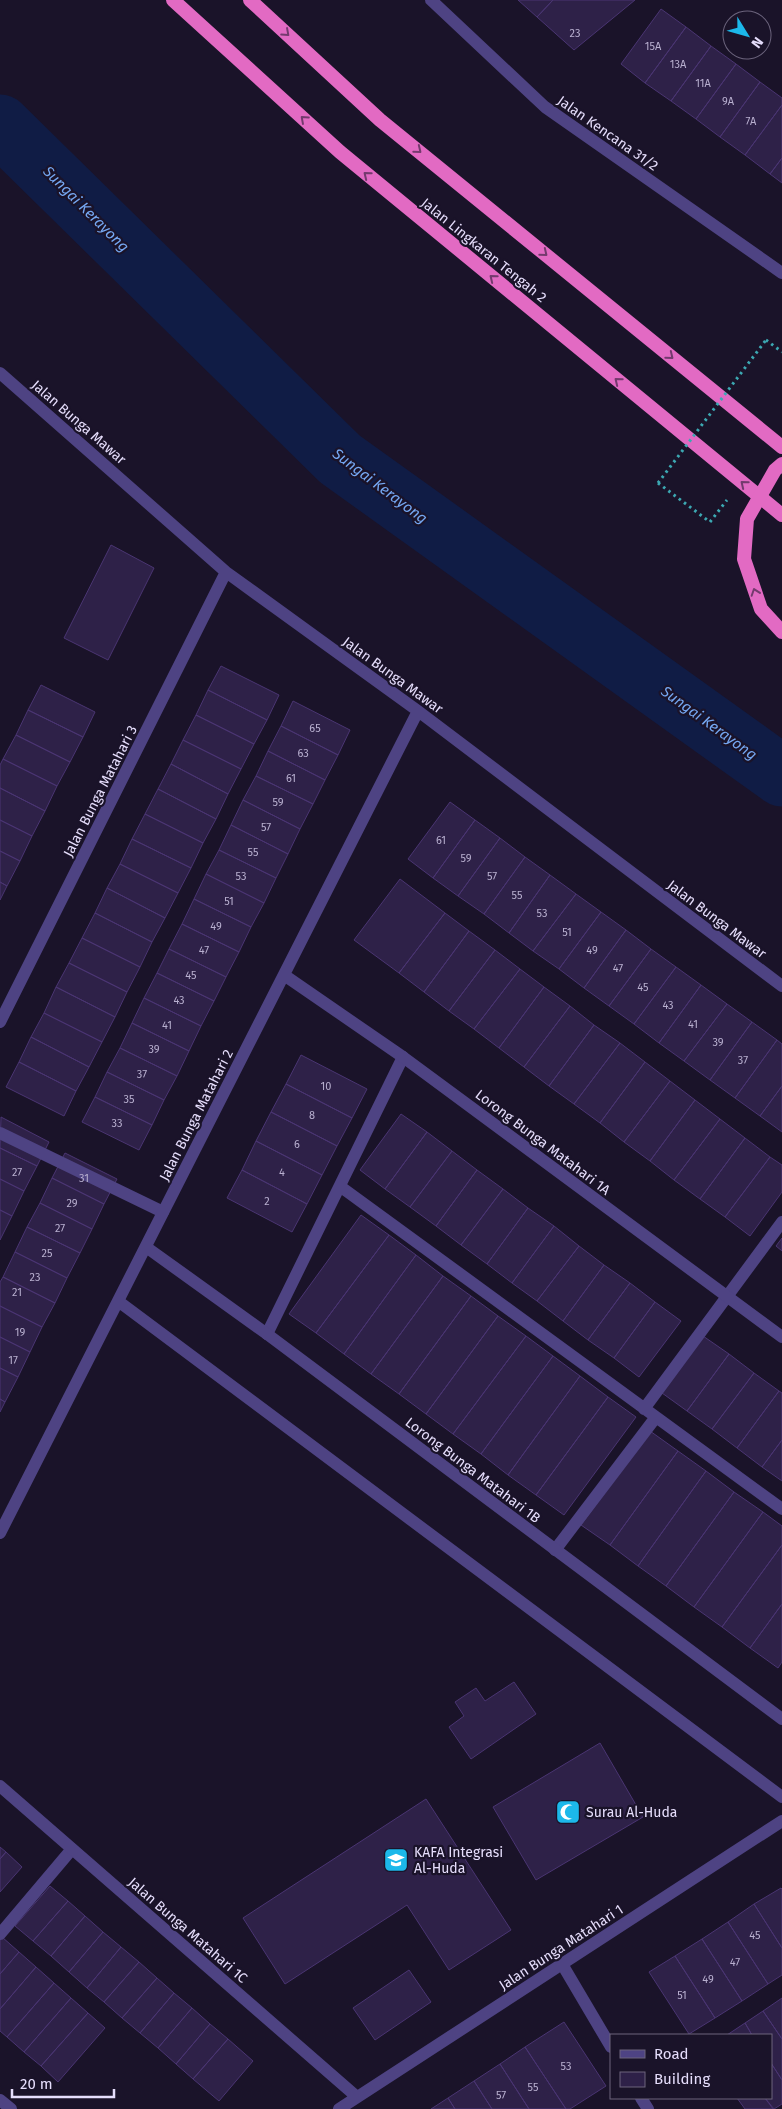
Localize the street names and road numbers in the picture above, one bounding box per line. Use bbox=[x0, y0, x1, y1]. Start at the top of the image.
street label: Jalan Kencana 31/2 bbox=[554, 92, 661, 175]
street label: Jalan Lingkaran Tengah 2 bbox=[418, 195, 550, 306]
street label: Jalan Bunga Mawar bbox=[28, 377, 130, 468]
street label: Jalan Bunga Mawar bbox=[339, 633, 447, 718]
street label: Jalan Bunga Matahari 3 bbox=[60, 723, 141, 860]
street label: Jalan Bunga Mawar bbox=[664, 877, 770, 963]
street label: Jalan Bunga Matahari 2 bbox=[156, 1047, 237, 1184]
street label: Lorong Bunga Matahari 1A bbox=[472, 1086, 613, 1199]
street label: Lorong Bunga Matahari 1B bbox=[402, 1414, 544, 1527]
street label: Jalan Bunga Matahari 1C bbox=[125, 1874, 251, 1987]
street label: Jalan Bunga Matahari 1 bbox=[496, 1901, 627, 1994]

